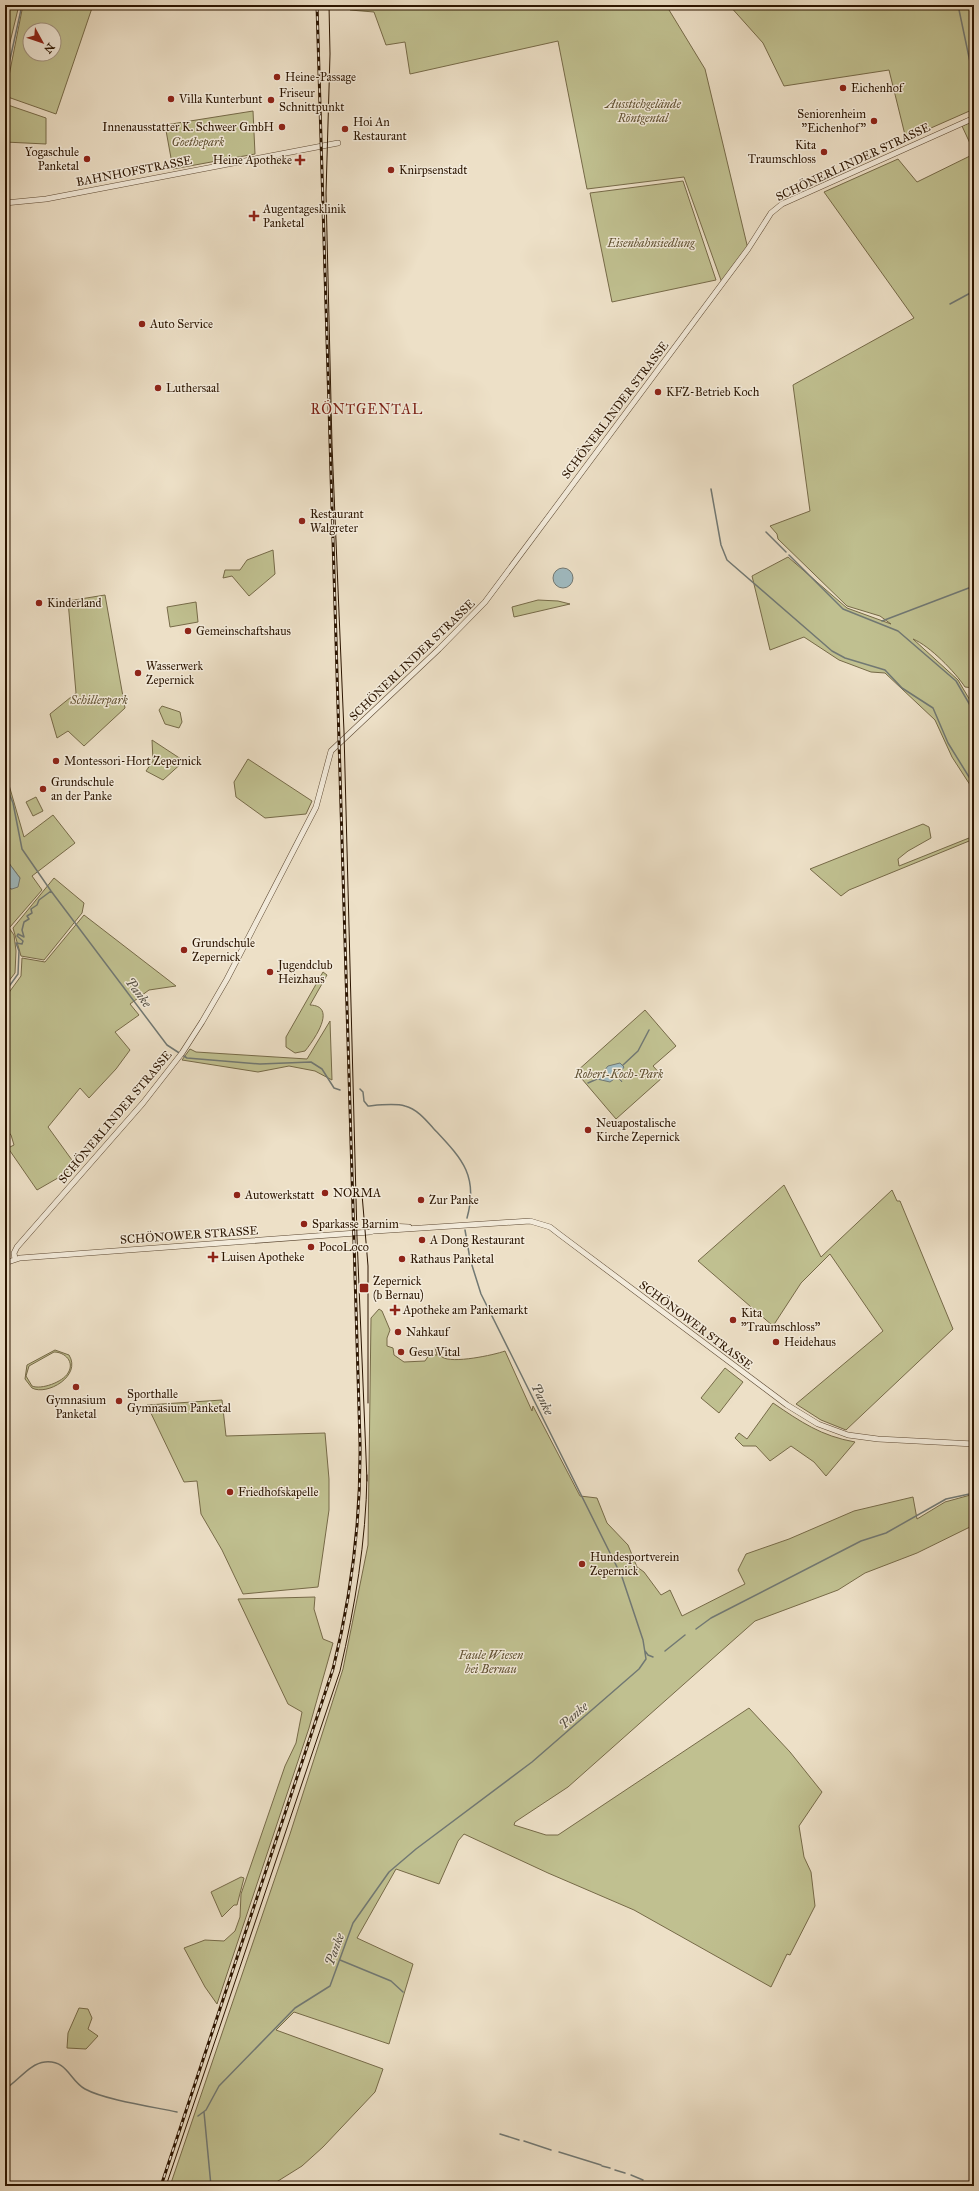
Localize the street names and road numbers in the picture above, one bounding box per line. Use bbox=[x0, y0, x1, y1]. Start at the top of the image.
street label: SCHÖNERLINDER STRASSE bbox=[773, 119, 933, 204]
street label: BAHNHOFSTRASSE bbox=[75, 153, 194, 189]
street label: SCHÖNERLINDER STRASSE bbox=[558, 337, 672, 482]
street label: SCHÖNERLINDER STRASSE bbox=[346, 595, 478, 724]
street label: SCHÖNERLINDER STRASSE bbox=[55, 1047, 175, 1186]
street label: SCHÖNOWER STRASSE bbox=[119, 1222, 259, 1247]
street label: SCHÖNOWER STRASSE bbox=[637, 1277, 756, 1372]

